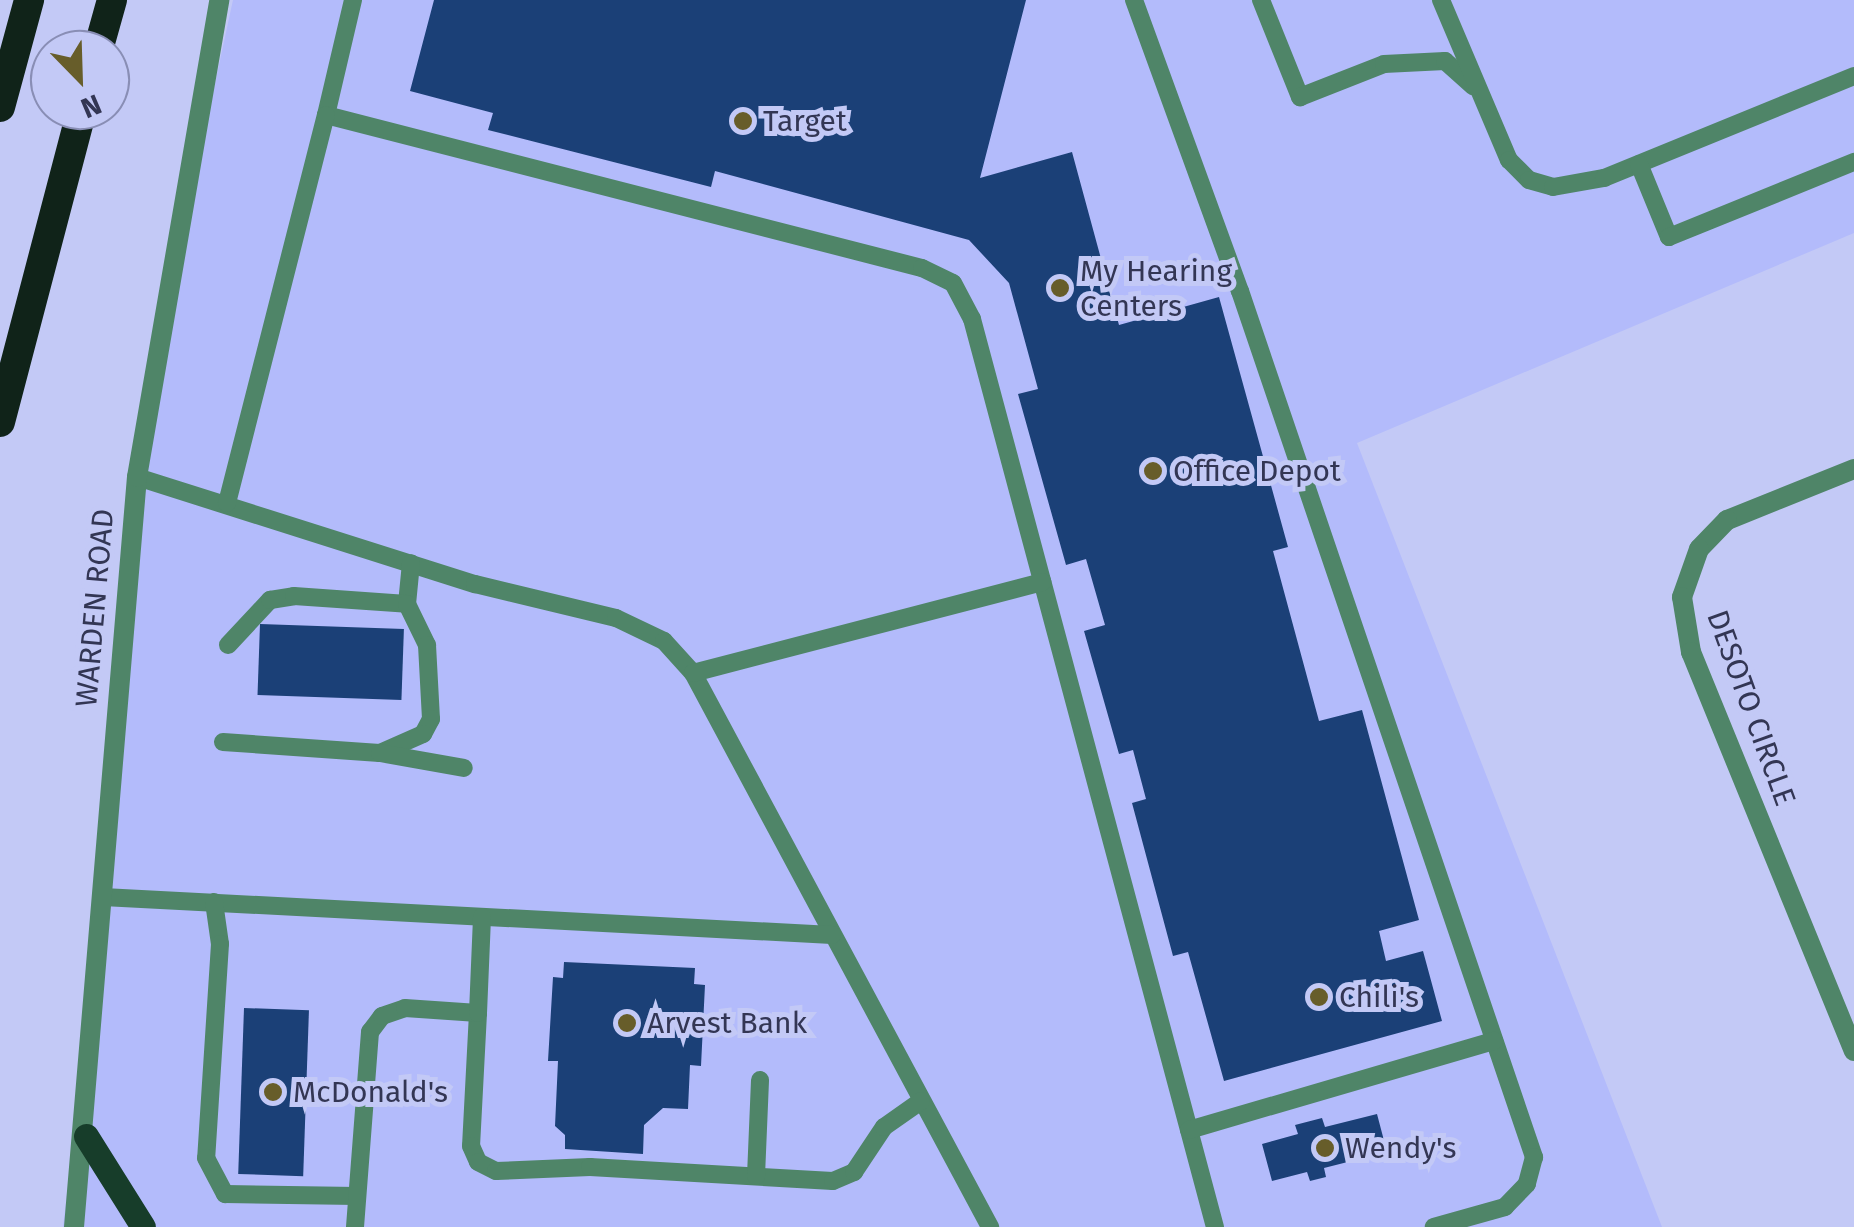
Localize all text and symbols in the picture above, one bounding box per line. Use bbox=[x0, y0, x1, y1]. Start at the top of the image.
north arrow bbox=[30, 30, 130, 130]
text: N bbox=[76, 87, 106, 125]
place label: Target bbox=[763, 103, 847, 139]
marker: Target bbox=[732, 110, 754, 132]
place label: My Hearing Centers bbox=[1080, 253, 1232, 324]
marker: My Hearing Centers bbox=[1049, 277, 1071, 299]
place label: Office Depot bbox=[1173, 453, 1341, 489]
marker: Office Depot bbox=[1142, 460, 1164, 482]
street label: WARDEN ROAD bbox=[68, 507, 122, 709]
street label: DESOTO CIRCLE bbox=[1699, 605, 1803, 811]
place label: Chili's bbox=[1339, 979, 1419, 1015]
marker: Chili's bbox=[1308, 986, 1330, 1008]
place label: Arvest Bank bbox=[647, 1005, 807, 1041]
marker: Arvest Bank bbox=[616, 1012, 638, 1034]
place label: McDonald's bbox=[293, 1074, 448, 1110]
marker: McDonald's bbox=[262, 1081, 284, 1103]
place label: Wendy's bbox=[1345, 1130, 1456, 1166]
marker: Wendy's bbox=[1314, 1137, 1336, 1159]

